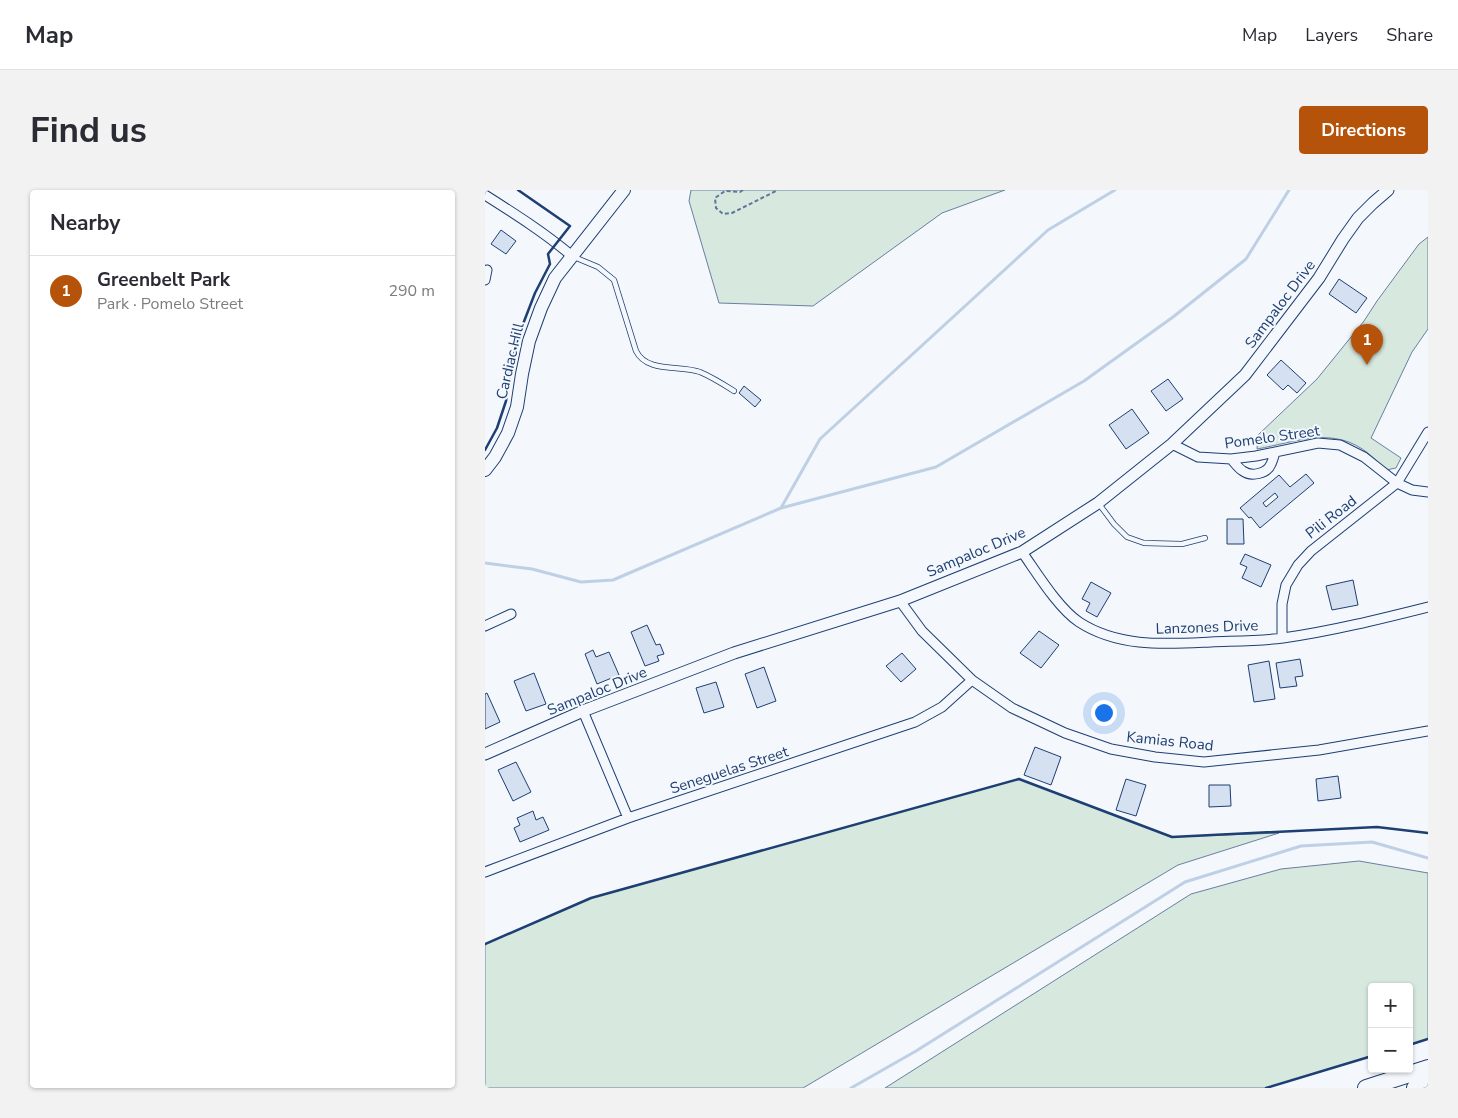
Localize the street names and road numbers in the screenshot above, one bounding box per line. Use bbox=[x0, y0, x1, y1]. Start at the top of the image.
street label: Sampaloc Drive bbox=[1240, 256, 1320, 352]
street label: Cardiac Hill bbox=[492, 320, 529, 401]
street label: Pomelo Street bbox=[1223, 420, 1322, 454]
street label: Pili Road bbox=[1301, 491, 1361, 543]
street label: Sampaloc Drive bbox=[923, 522, 1029, 582]
street label: Lanzones Drive bbox=[1155, 615, 1259, 639]
street label: Sampaloc Drive bbox=[544, 662, 650, 720]
street label: Kamias Road bbox=[1125, 726, 1215, 756]
street label: Seneguelas Street bbox=[667, 741, 791, 799]

